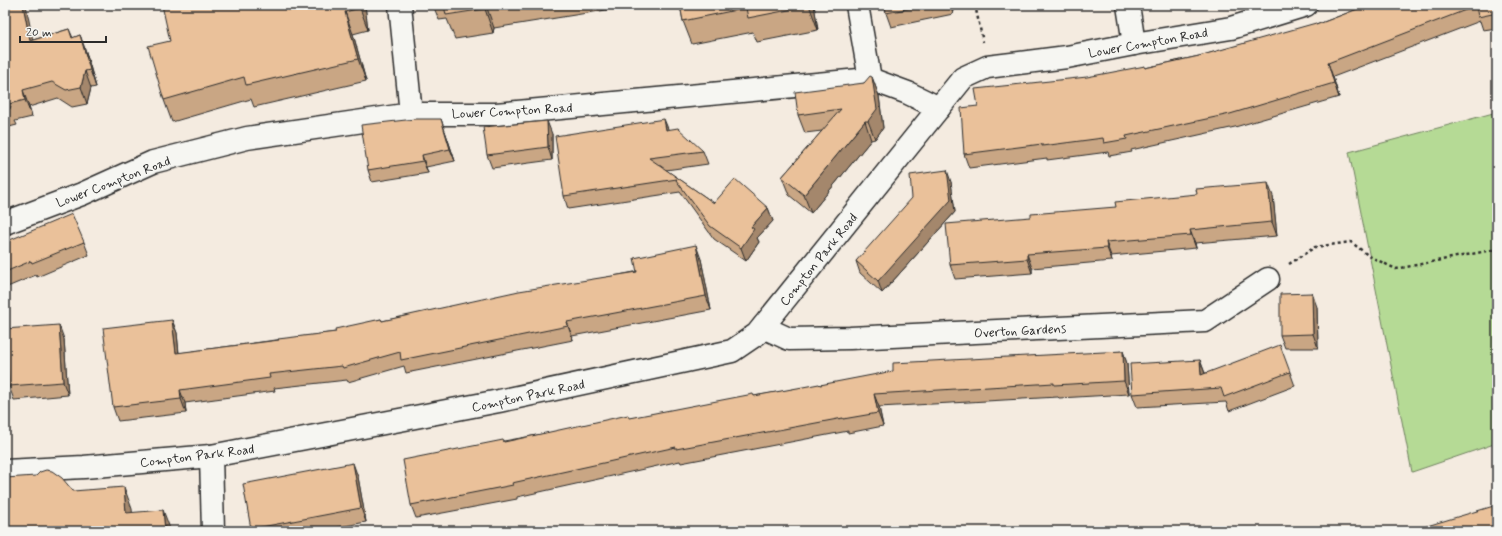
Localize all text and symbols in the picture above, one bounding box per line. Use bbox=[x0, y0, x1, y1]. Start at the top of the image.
scale bar bbox=[20, 18, 106, 44]
text: 20 m bbox=[26, 25, 52, 41]
street label: Lower Compton Road bbox=[1087, 25, 1209, 62]
street label: Lower Compton Road bbox=[451, 100, 573, 123]
street label: Lower Compton Road bbox=[54, 153, 173, 212]
street label: Compton Park Road bbox=[776, 210, 862, 310]
street label: Overton Gardens bbox=[974, 321, 1067, 342]
street label: Compton Park Road bbox=[470, 376, 586, 417]
street label: Compton Park Road bbox=[139, 441, 255, 472]

